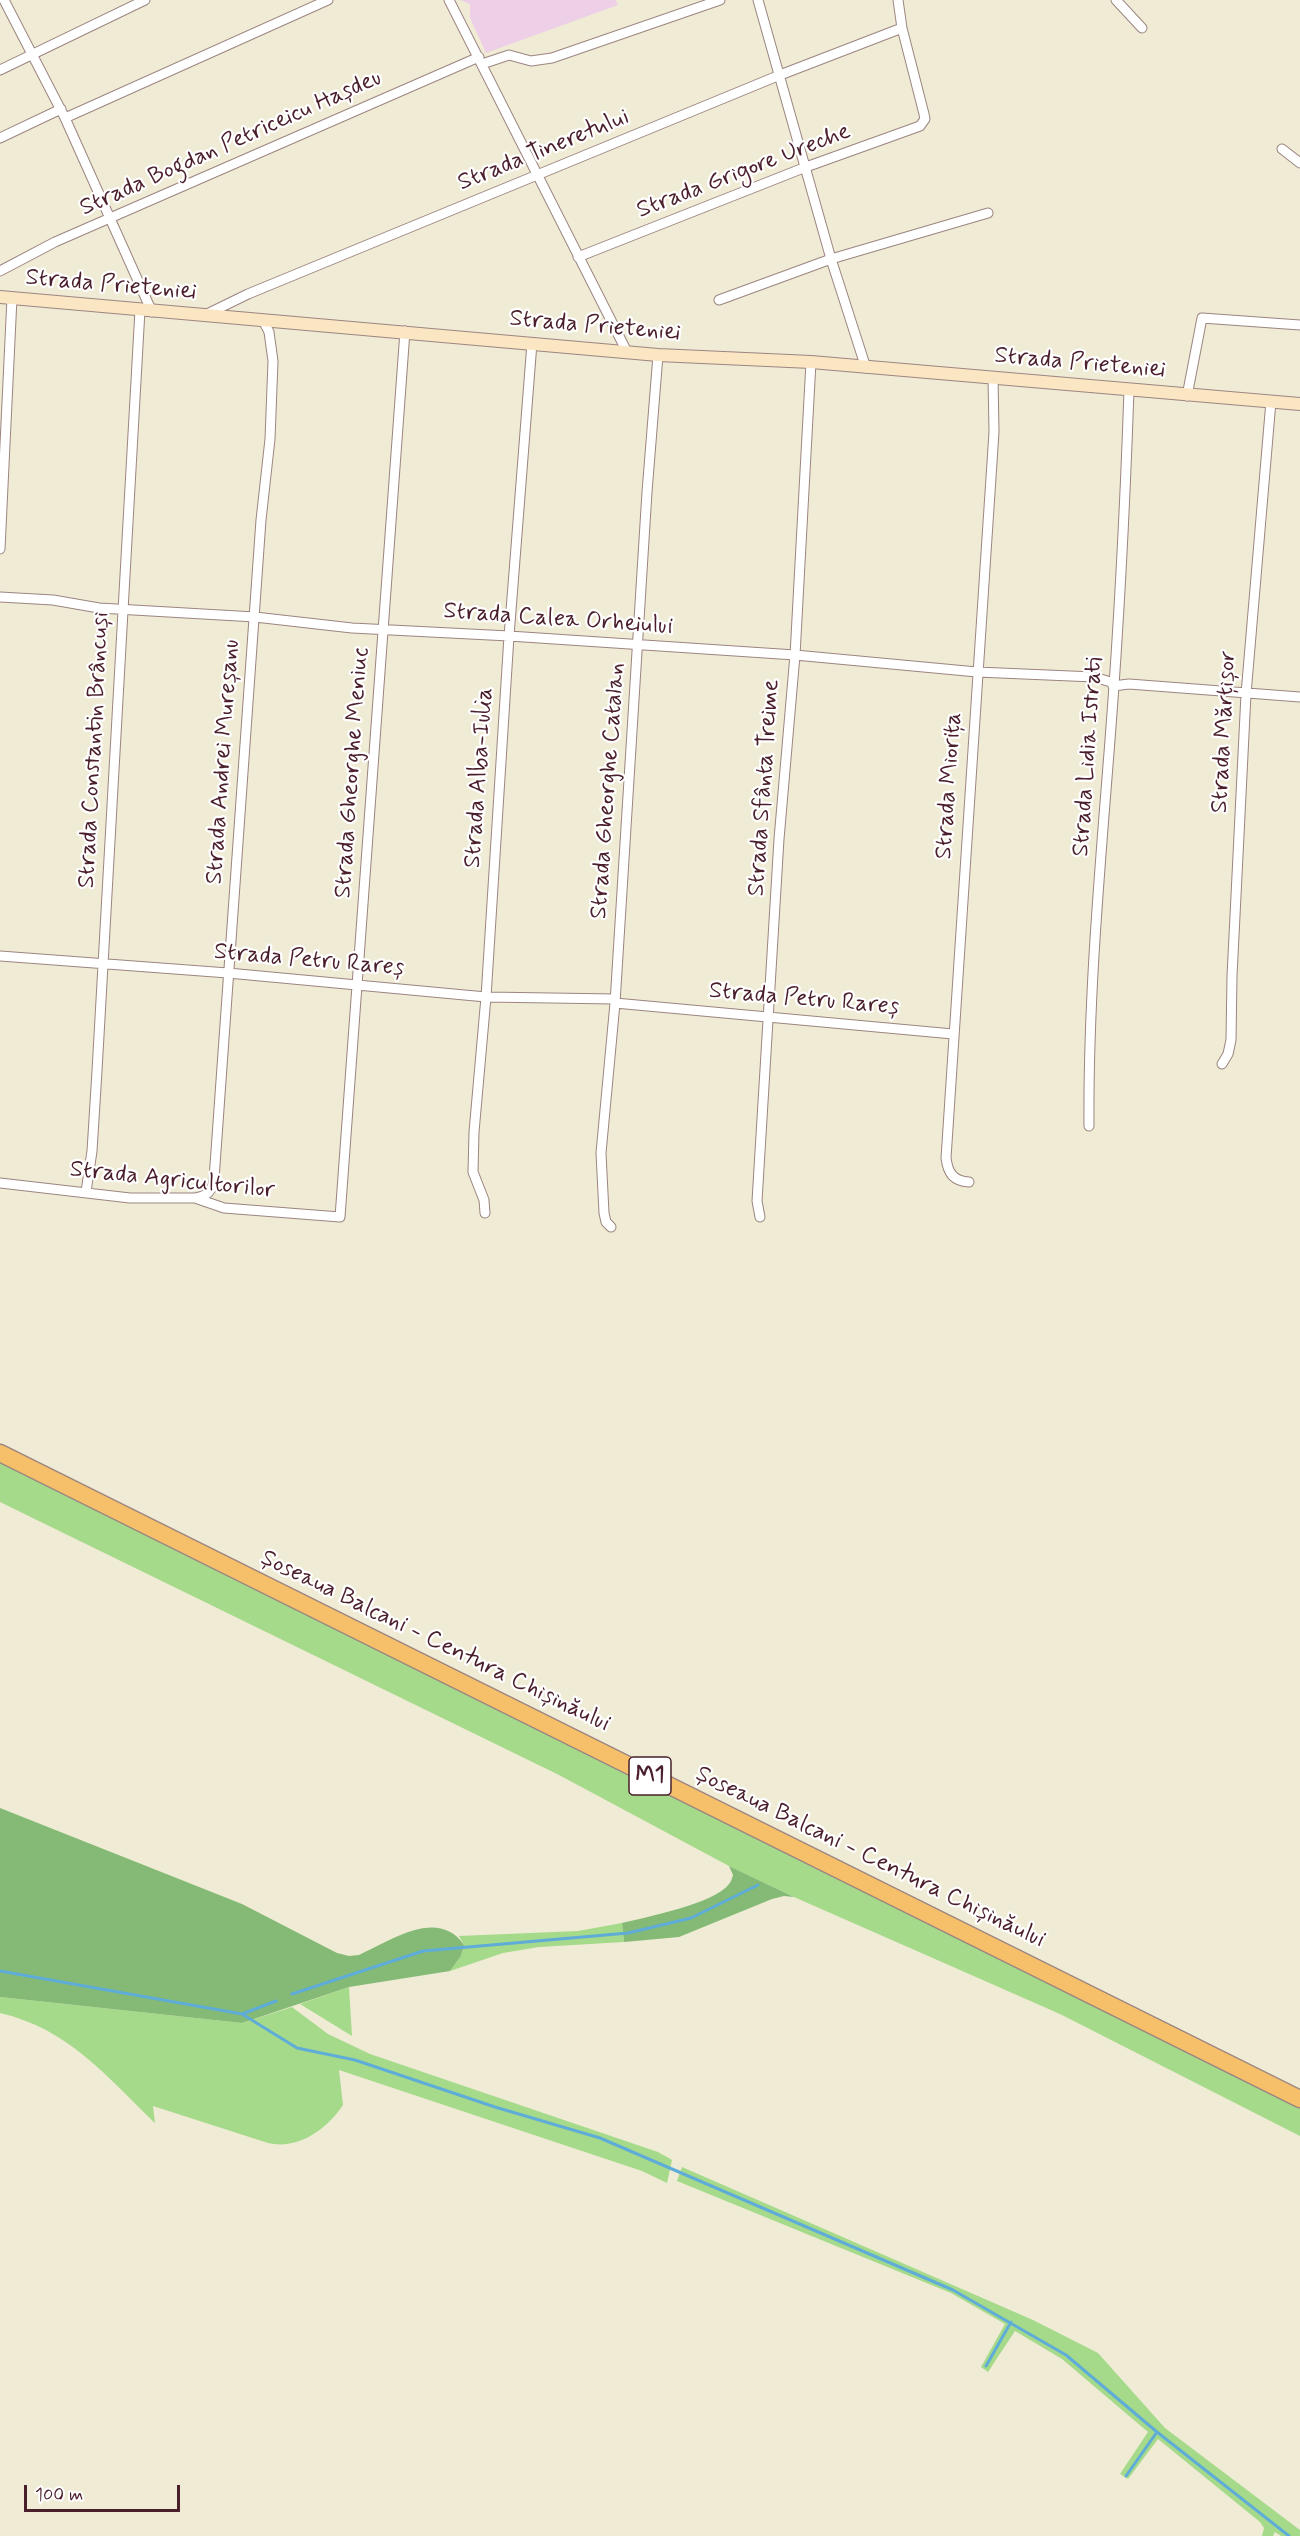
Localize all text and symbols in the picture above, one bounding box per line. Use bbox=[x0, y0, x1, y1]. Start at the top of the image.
street label: Strada Bogdan Petriceicu Hașdeu bbox=[76, 64, 386, 224]
street label: Strada Tineretului bbox=[454, 103, 634, 199]
street label: Strada Grigore Ureche bbox=[633, 118, 855, 226]
street label: Strada Prieteniei bbox=[24, 264, 198, 308]
street label: Strada Prieteniei bbox=[508, 305, 682, 349]
street label: Strada Prieteniei bbox=[993, 342, 1167, 386]
street label: Strada Calea Orheiului bbox=[442, 598, 674, 642]
street label: Strada Constantin Brâncuși bbox=[73, 611, 117, 889]
street label: Strada Andrei Mureșanu bbox=[201, 639, 247, 885]
street label: Strada Gheorghe Meniuc bbox=[330, 647, 376, 899]
street label: Strada Mărțișor bbox=[1206, 650, 1244, 814]
street label: Strada Lidia Istrati bbox=[1068, 656, 1110, 858]
street label: Strada Gheorghe Catalan bbox=[586, 662, 632, 920]
street label: Strada Sfânta Treime bbox=[743, 679, 787, 897]
street label: Strada Alba-Iulia bbox=[459, 687, 501, 869]
street label: Strada Miorița bbox=[931, 712, 969, 860]
street label: Strada Petru Rareș bbox=[213, 938, 405, 984]
street label: Strada Petru Rareș bbox=[708, 977, 900, 1023]
street label: Strada Agricultorilor bbox=[68, 1156, 276, 1206]
street label: Șoseaua Balcani - Centura Chișinăului bbox=[256, 1545, 614, 1739]
road number: M1 bbox=[629, 1757, 671, 1795]
street label: Șoseaua Balcani - Centura Chișinăului bbox=[691, 1761, 1049, 1955]
scale bar bbox=[27, 2473, 183, 2511]
text: 100 m bbox=[35, 2483, 83, 2507]

